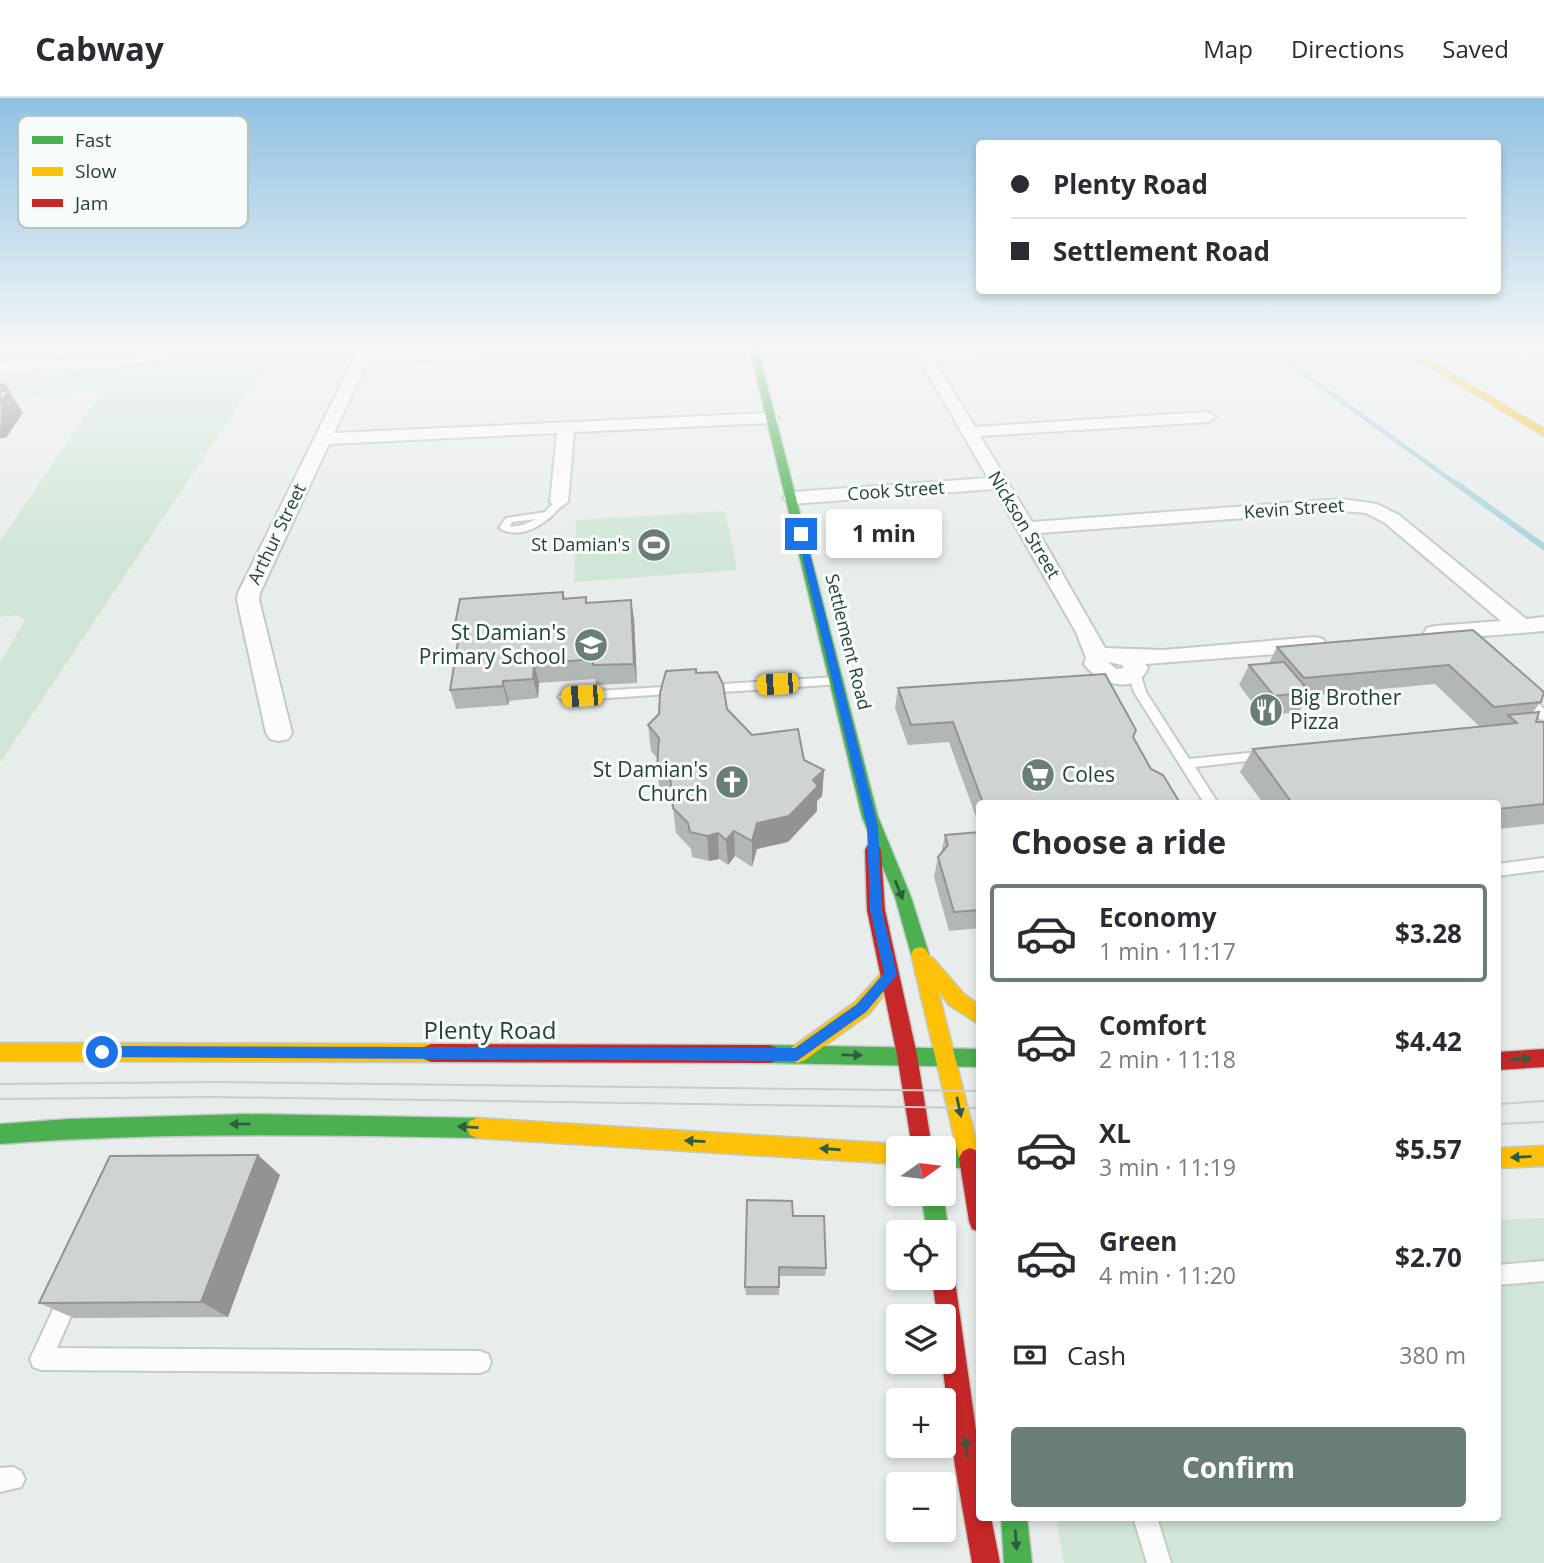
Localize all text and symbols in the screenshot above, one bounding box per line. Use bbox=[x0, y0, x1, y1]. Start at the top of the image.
text: Cabway bbox=[35, 26, 164, 71]
text: Map bbox=[1203, 32, 1253, 65]
text: Directions bbox=[1291, 32, 1404, 65]
text: Saved bbox=[1442, 32, 1509, 65]
legend bbox=[18, 116, 248, 228]
text: Fast bbox=[75, 127, 111, 153]
text: Slow bbox=[75, 158, 117, 184]
text: Plenty Road bbox=[1053, 166, 1208, 202]
text: Jam bbox=[73, 190, 108, 216]
text: Settlement Road bbox=[1053, 233, 1270, 269]
street label: Nickson Street bbox=[983, 466, 1066, 583]
street label: Cook Street bbox=[847, 475, 945, 505]
street label: Arthur Street bbox=[241, 479, 311, 588]
street label: Kevin Street bbox=[1243, 493, 1345, 523]
callout: 1 min bbox=[826, 510, 941, 558]
text: 1 min bbox=[852, 517, 916, 549]
route end bbox=[785, 518, 817, 550]
sports icon: St Damian's bbox=[635, 526, 673, 564]
place label: St Damian's bbox=[531, 532, 630, 556]
street label: Settlement Road bbox=[820, 571, 877, 712]
place label: St Damian's Primary School bbox=[419, 618, 566, 670]
school or university icon: St Damian's Primary School bbox=[572, 626, 610, 664]
car bbox=[756, 672, 799, 696]
place label: Big Brother Pizza bbox=[1290, 683, 1402, 735]
car bbox=[561, 684, 604, 708]
restaurant icon: Big Brother Pizza bbox=[1247, 691, 1285, 729]
place label: St Damian's Church bbox=[593, 755, 708, 807]
supermarket icon: Coles bbox=[1019, 756, 1057, 794]
place label: Coles bbox=[1062, 760, 1115, 788]
church icon: St Damian's Church bbox=[713, 763, 751, 801]
text: Choose a ride bbox=[1011, 820, 1226, 863]
one-way arrow bbox=[894, 879, 905, 900]
text: Economy bbox=[1099, 899, 1217, 935]
icon: car bbox=[1015, 902, 1078, 965]
text: $3.28 bbox=[1395, 915, 1462, 951]
text: 1 min · 11:17 bbox=[1099, 935, 1236, 967]
text: Comfort bbox=[1099, 1007, 1206, 1043]
icon: car bbox=[1015, 1010, 1078, 1073]
street label: Plenty Road bbox=[424, 1013, 556, 1046]
text: $4.42 bbox=[1395, 1023, 1462, 1059]
route start bbox=[86, 1036, 118, 1068]
text: 2 min · 11:18 bbox=[1099, 1043, 1236, 1075]
one-way arrow bbox=[841, 1049, 863, 1061]
one-way arrow bbox=[1510, 1054, 1532, 1065]
one-way arrow bbox=[954, 1096, 965, 1118]
text: XL bbox=[1099, 1115, 1131, 1151]
one-way arrow bbox=[229, 1118, 251, 1130]
icon: car bbox=[1015, 1118, 1078, 1181]
one-way arrow bbox=[456, 1121, 478, 1132]
text: $5.57 bbox=[1395, 1131, 1462, 1167]
one-way arrow bbox=[683, 1135, 705, 1146]
north arrow bbox=[886, 1136, 956, 1206]
map controls bbox=[886, 1136, 956, 1542]
one-way arrow bbox=[819, 1143, 841, 1154]
text: 3 min · 11:19 bbox=[1099, 1151, 1236, 1183]
one-way arrow bbox=[1510, 1152, 1532, 1163]
button: locate bbox=[886, 1220, 956, 1290]
text: Green bbox=[1099, 1223, 1177, 1259]
icon: car bbox=[1015, 1226, 1078, 1289]
text: $2.70 bbox=[1395, 1239, 1462, 1275]
text: 4 min · 11:20 bbox=[1099, 1259, 1236, 1291]
button: layers bbox=[886, 1304, 956, 1374]
icon: cash bbox=[1011, 1336, 1049, 1374]
text: Cash bbox=[1067, 1337, 1126, 1373]
text: 380 m bbox=[1399, 1339, 1466, 1371]
button: + bbox=[886, 1388, 956, 1458]
button: Confirm bbox=[1011, 1427, 1466, 1507]
one-way arrow bbox=[960, 1436, 971, 1458]
button: − bbox=[886, 1472, 956, 1542]
one-way arrow bbox=[1011, 1529, 1022, 1551]

